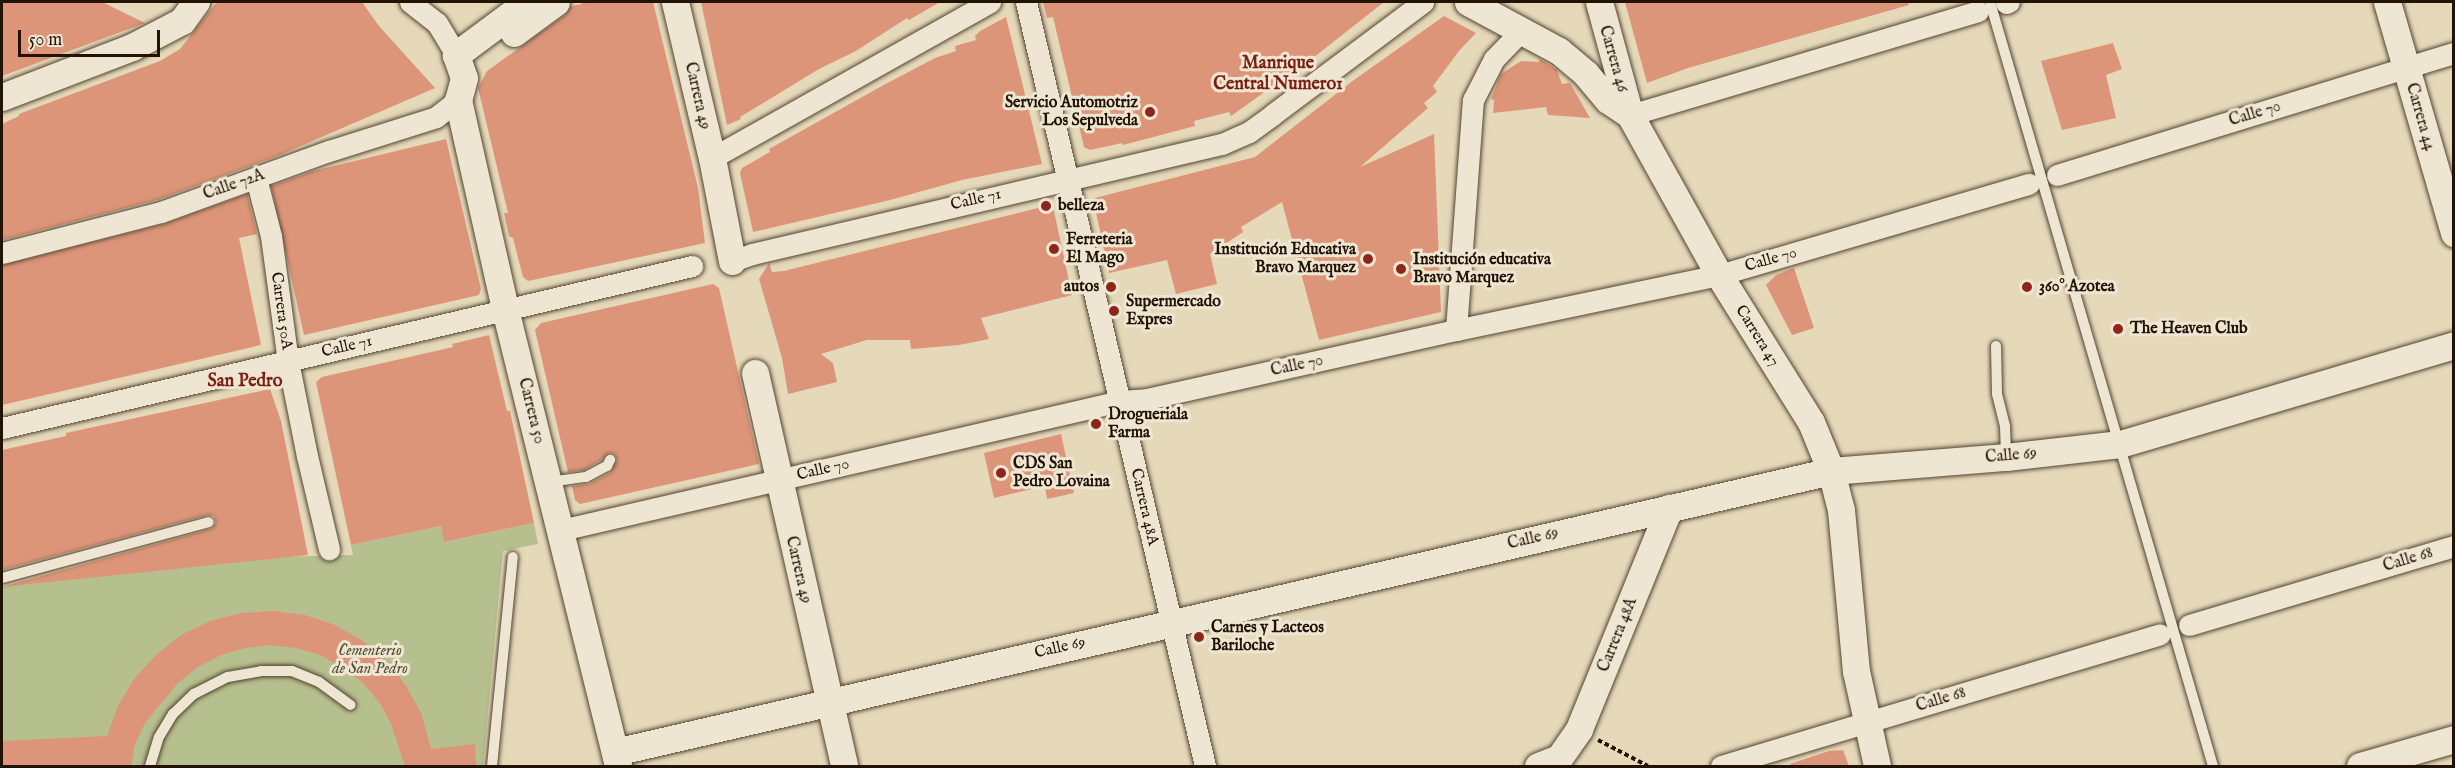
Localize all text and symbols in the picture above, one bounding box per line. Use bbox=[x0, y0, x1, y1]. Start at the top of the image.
scale bar bbox=[21, 18, 164, 56]
street label: Carrera 46 bbox=[1594, 24, 1632, 94]
text: 50 m bbox=[29, 29, 62, 52]
district label: Manrique Central Numero1 bbox=[1213, 54, 1343, 97]
street label: Carrera 49 bbox=[680, 60, 714, 132]
street label: Carrera 44 bbox=[2401, 81, 2439, 153]
place label: Servicio Automotriz Los Sepulveda bbox=[1005, 93, 1138, 131]
street label: Calle 70 bbox=[2227, 97, 2283, 131]
marker: Servicio Automotriz Los Sepulveda bbox=[1143, 105, 1157, 119]
street label: Calle 72A bbox=[201, 166, 267, 204]
street label: Calle 71 bbox=[949, 185, 1003, 215]
place label: belleza bbox=[1058, 196, 1104, 216]
marker: belleza bbox=[1039, 199, 1053, 213]
place label: Ferreteria El Mago bbox=[1066, 230, 1132, 268]
place label: Institución Educativa Bravo Marquez bbox=[1214, 240, 1356, 278]
marker: Ferreteria El Mago bbox=[1047, 242, 1061, 256]
street label: Calle 70 bbox=[1743, 243, 1799, 277]
place label: Institución educativa Bravo Marquez bbox=[1413, 250, 1551, 288]
marker: Institución Educativa Bravo Marquez bbox=[1361, 252, 1375, 266]
marker: Institución educativa Bravo Marquez bbox=[1394, 262, 1408, 276]
street label: Carrera 50A bbox=[266, 271, 296, 351]
place label: autos bbox=[1064, 277, 1099, 297]
place label: 360° Azotea bbox=[2039, 277, 2115, 297]
marker: autos bbox=[1104, 280, 1118, 294]
marker: 360° Azotea bbox=[2020, 280, 2034, 294]
place label: Supermercado Expres bbox=[1126, 292, 1221, 330]
street label: Carrera 47 bbox=[1731, 302, 1783, 370]
marker: Supermercado Expres bbox=[1107, 304, 1121, 318]
place label: The Heaven Club bbox=[2130, 319, 2248, 339]
marker: The Heaven Club bbox=[2111, 322, 2125, 336]
street label: Calle 71 bbox=[320, 332, 374, 362]
street label: Calle 70 bbox=[1269, 351, 1325, 381]
district label: San Pedro bbox=[208, 371, 282, 393]
street label: Carrera 50 bbox=[514, 376, 548, 446]
place label: Drogueriala Farma bbox=[1108, 405, 1188, 443]
marker: Drogueriala Farma bbox=[1089, 417, 1103, 431]
street label: Calle 69 bbox=[1984, 444, 2038, 468]
place label: CDS San Pedro Lovaina bbox=[1013, 454, 1110, 492]
street label: Calle 70 bbox=[795, 455, 851, 485]
marker: CDS San Pedro Lovaina bbox=[994, 466, 1008, 480]
street label: Carrera 48A bbox=[1126, 467, 1162, 547]
street label: Calle 69 bbox=[1506, 524, 1560, 554]
street label: Carrera 49 bbox=[781, 534, 815, 606]
street label: Calle 68 bbox=[2381, 543, 2435, 577]
street label: Carrera 48A bbox=[1594, 595, 1642, 675]
place label: Carnes y Lacteos Bariloche bbox=[1211, 618, 1324, 656]
marker: Carnes y Lacteos Bariloche bbox=[1192, 630, 1206, 644]
street label: Calle 69 bbox=[1033, 633, 1087, 663]
park label: Cementerio de San Pedro bbox=[332, 641, 408, 679]
street label: Calle 68 bbox=[1914, 683, 1968, 717]

